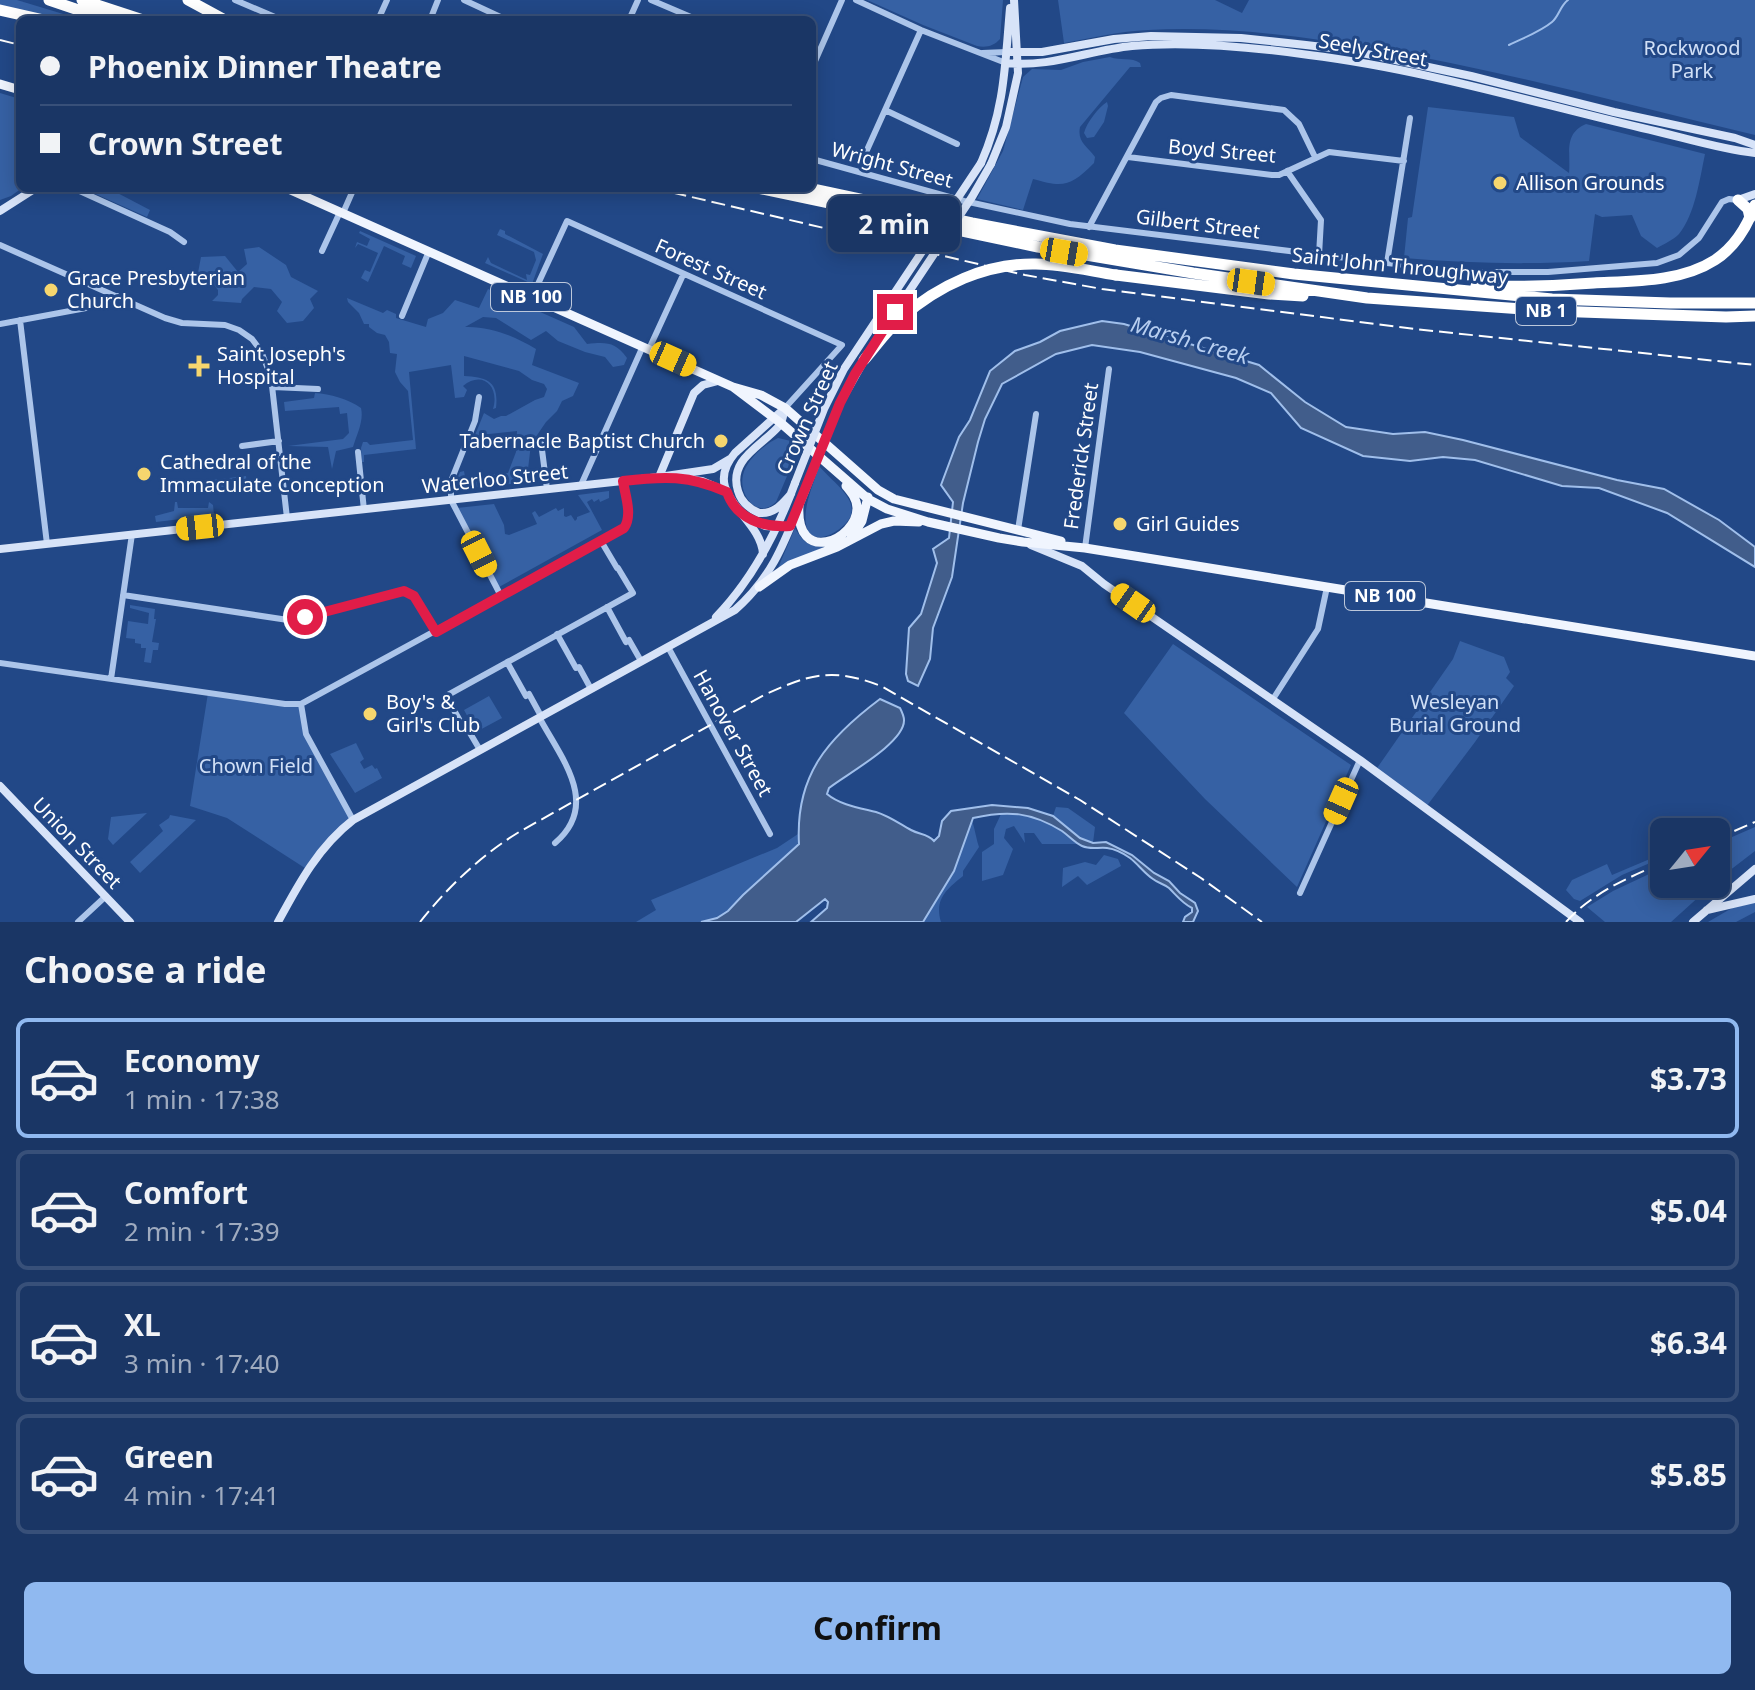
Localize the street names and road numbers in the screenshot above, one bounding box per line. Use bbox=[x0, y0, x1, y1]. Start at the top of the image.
street label: Seely Street bbox=[1317, 27, 1430, 72]
street label: Boyd Street bbox=[1167, 132, 1277, 169]
street label: Wright Street bbox=[828, 135, 956, 194]
street label: Gilbert Street bbox=[1134, 202, 1262, 245]
street label: Forest Street bbox=[651, 232, 771, 305]
street label: Saint John Throughway bbox=[1291, 241, 1510, 290]
road number: NB 100 bbox=[491, 283, 571, 311]
road number: NB 1 bbox=[1516, 297, 1576, 325]
street label: Crown Street bbox=[770, 357, 844, 479]
street label: Frederick Street bbox=[1057, 381, 1104, 531]
street label: Waterloo Street bbox=[421, 457, 569, 500]
road number: NB 100 bbox=[1345, 582, 1425, 610]
street label: Hanover Street bbox=[687, 665, 779, 801]
street label: Union Street bbox=[27, 791, 128, 894]

